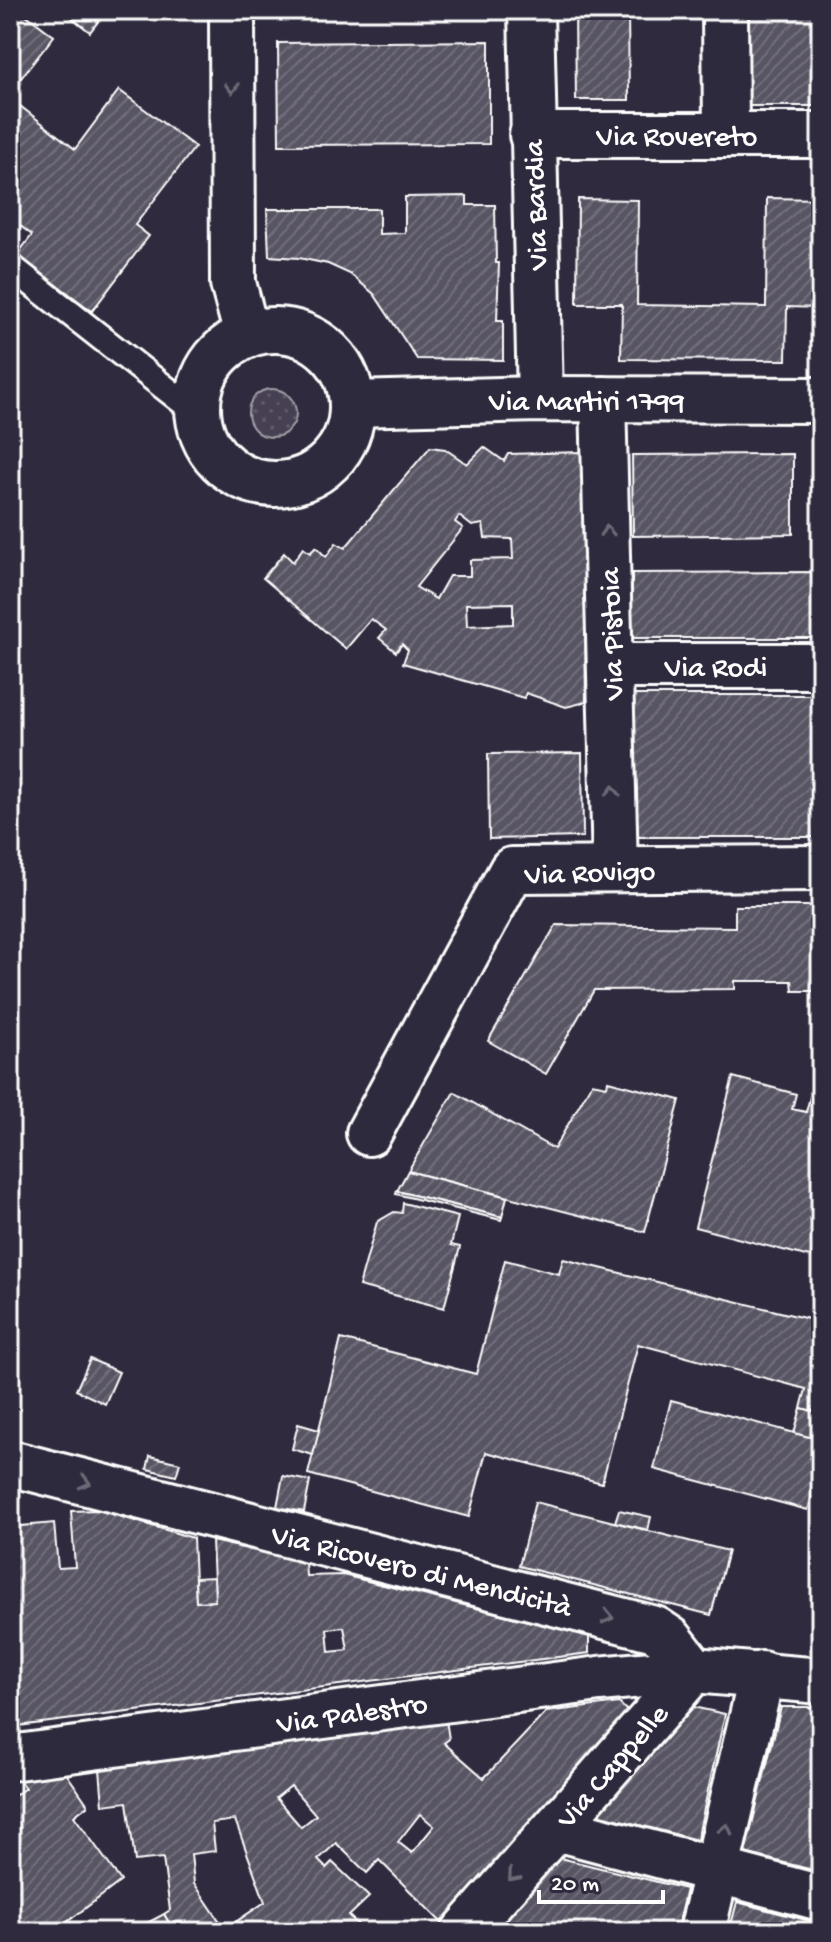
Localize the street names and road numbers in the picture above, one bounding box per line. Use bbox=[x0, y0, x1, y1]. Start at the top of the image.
street label: Via Rovereto bbox=[596, 122, 757, 157]
street label: Via Bardia bbox=[519, 138, 558, 272]
street label: Via Martiri 1799 bbox=[488, 387, 685, 422]
street label: Via Pistoia bbox=[595, 566, 634, 701]
street label: Via Rodi bbox=[664, 653, 767, 688]
street label: Via Rovigo bbox=[523, 856, 656, 895]
street label: Via Ricovero di Mendicità bbox=[266, 1519, 576, 1628]
street label: Via Palestro bbox=[274, 1689, 430, 1744]
street label: Via Cappelle bbox=[550, 1698, 678, 1838]

